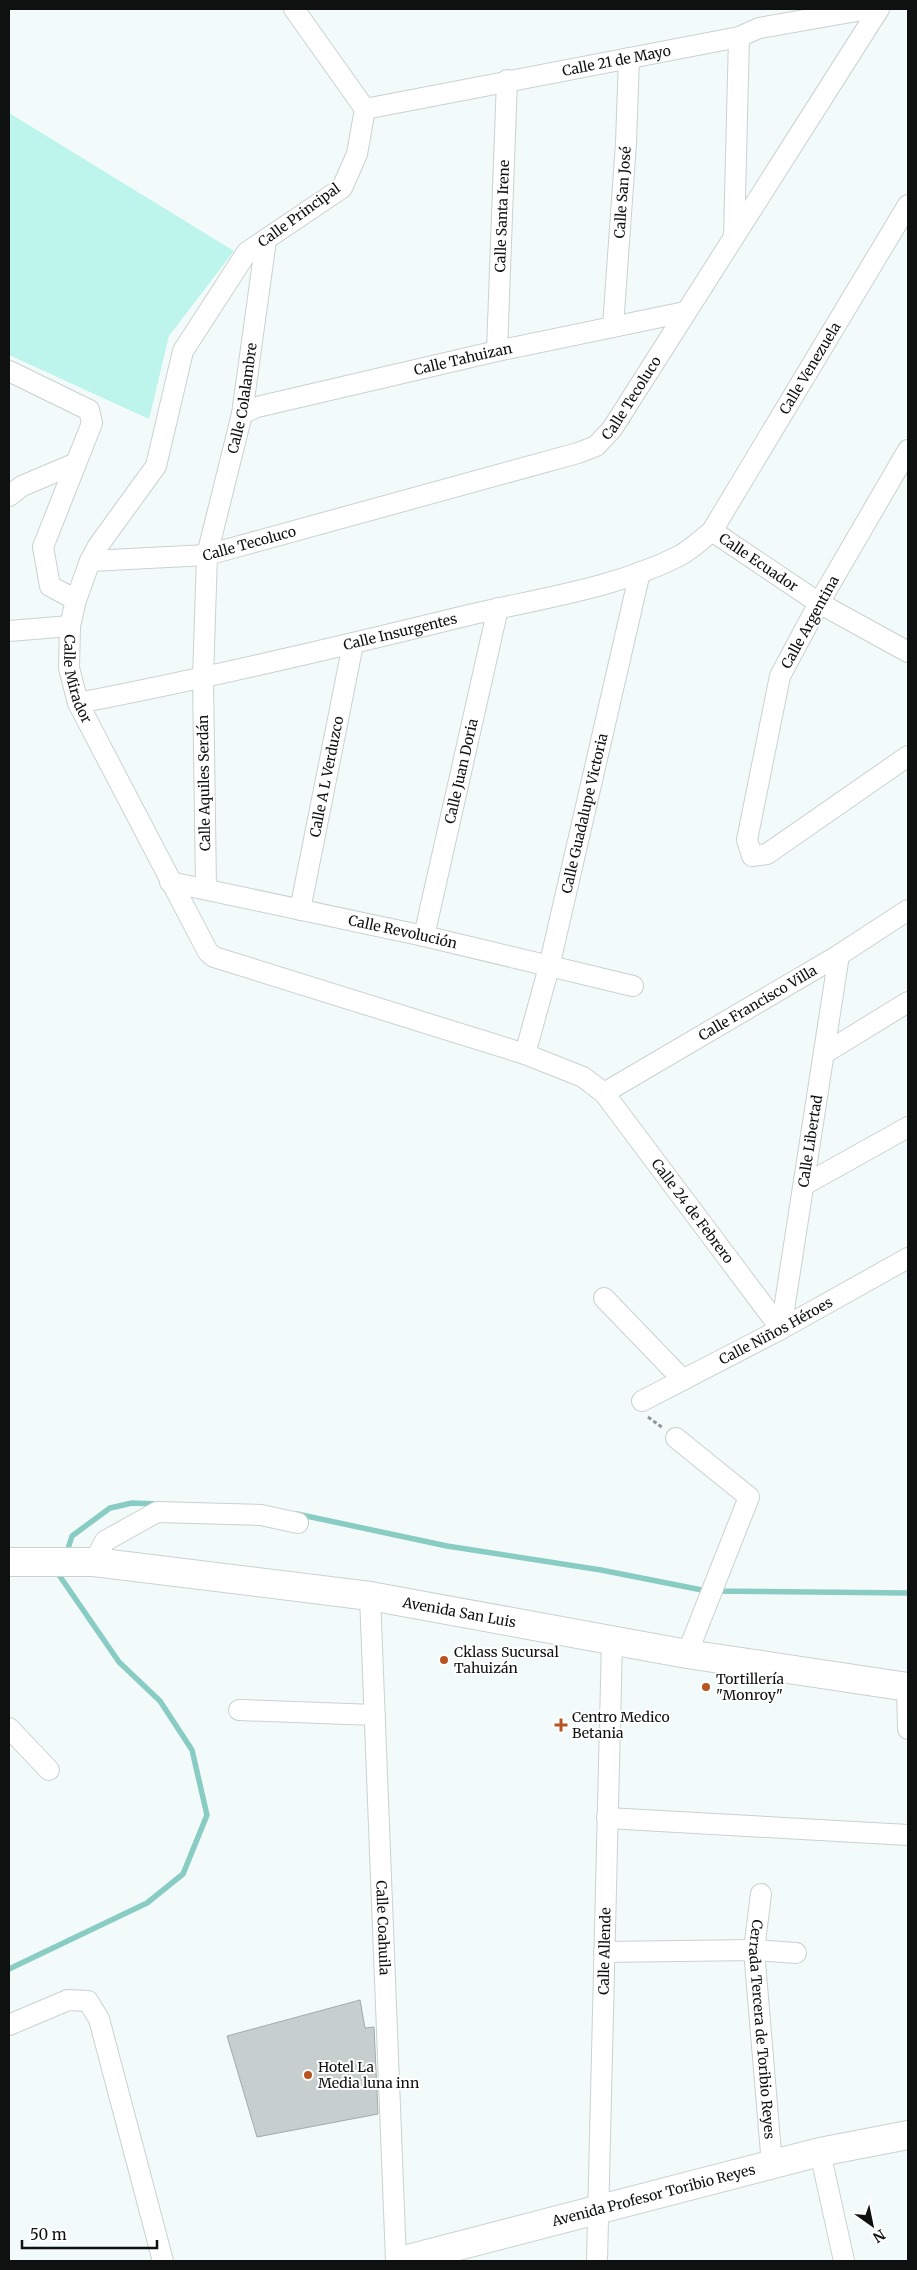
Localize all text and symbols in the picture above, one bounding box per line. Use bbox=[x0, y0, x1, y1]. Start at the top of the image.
street label: Calle 21 de Mayo bbox=[561, 41, 672, 80]
street label: Calle San José bbox=[610, 146, 635, 239]
street label: Calle Santa Irene bbox=[491, 159, 513, 273]
street label: Calle Principal bbox=[254, 179, 344, 251]
street label: Calle Venezuela bbox=[775, 318, 845, 417]
street label: Calle Tahuizan bbox=[412, 339, 514, 379]
street label: Calle Colalambre bbox=[223, 342, 261, 456]
street label: Calle Tecoluco bbox=[597, 353, 665, 444]
street label: Calle Tecoluco bbox=[201, 522, 298, 565]
street label: Calle Ecuador bbox=[715, 529, 801, 595]
street label: Calle Argentina bbox=[777, 572, 843, 672]
street label: Calle Insurgentes bbox=[342, 609, 459, 654]
street label: Calle Mirador bbox=[60, 634, 96, 726]
street label: Calle Aquiles Serdán bbox=[194, 715, 214, 851]
street label: Calle A L Verduzco bbox=[306, 715, 347, 839]
street label: Calle Juan Doria bbox=[441, 716, 482, 825]
street label: Calle Guadalupe Victoria bbox=[557, 731, 612, 895]
street label: Calle Revolución bbox=[347, 911, 459, 953]
street label: Calle Francisco Villa bbox=[695, 961, 820, 1045]
street label: Calle Libertad bbox=[794, 1093, 826, 1189]
street label: Calle 24 de Febrero bbox=[647, 1155, 738, 1267]
street label: Calle Niños Héroes bbox=[716, 1293, 836, 1369]
street label: Avenida San Luis bbox=[400, 1593, 518, 1632]
place label: Cklass Sucursal Tahuizán bbox=[454, 1643, 559, 1677]
marker: Cklass Sucursal Tahuizán bbox=[438, 1654, 450, 1666]
place label: Tortillería "Monroy" bbox=[716, 1670, 785, 1704]
marker: Tortillería "Monroy" bbox=[700, 1681, 712, 1693]
place label: Centro Medico Betania bbox=[572, 1708, 670, 1742]
marker: Centro Medico Betania bbox=[554, 1718, 568, 1732]
street label: Calle Coahuila bbox=[372, 1880, 394, 1976]
street label: Calle Allende bbox=[594, 1907, 615, 1995]
street label: Cerrada Tercera de Toribio Reyes bbox=[745, 1918, 779, 2140]
place label: Hotel La Media luna inn bbox=[318, 2058, 419, 2092]
marker: Hotel La Media luna inn bbox=[302, 2069, 314, 2081]
street label: Avenida Profesor Toribio Reyes bbox=[549, 2160, 757, 2230]
north arrow bbox=[847, 2200, 897, 2250]
scale bar bbox=[22, 2218, 158, 2250]
text: 50 m bbox=[30, 2225, 67, 2244]
text: N bbox=[870, 2225, 889, 2246]

